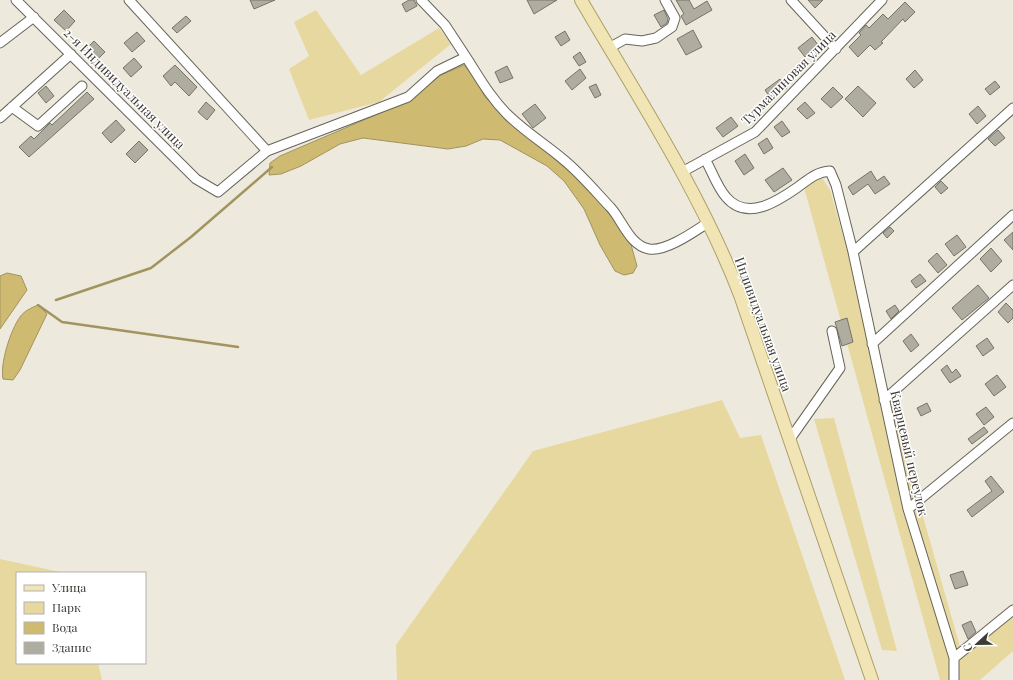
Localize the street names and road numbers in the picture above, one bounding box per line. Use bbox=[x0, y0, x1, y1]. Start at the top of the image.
street label: 2-я Индивидуальная улица bbox=[61, 24, 190, 153]
street label: Турмалиновая улица bbox=[737, 26, 839, 128]
street label: Индивидуальная улица bbox=[732, 254, 796, 394]
street label: Кварцевый переулок bbox=[887, 389, 933, 518]

